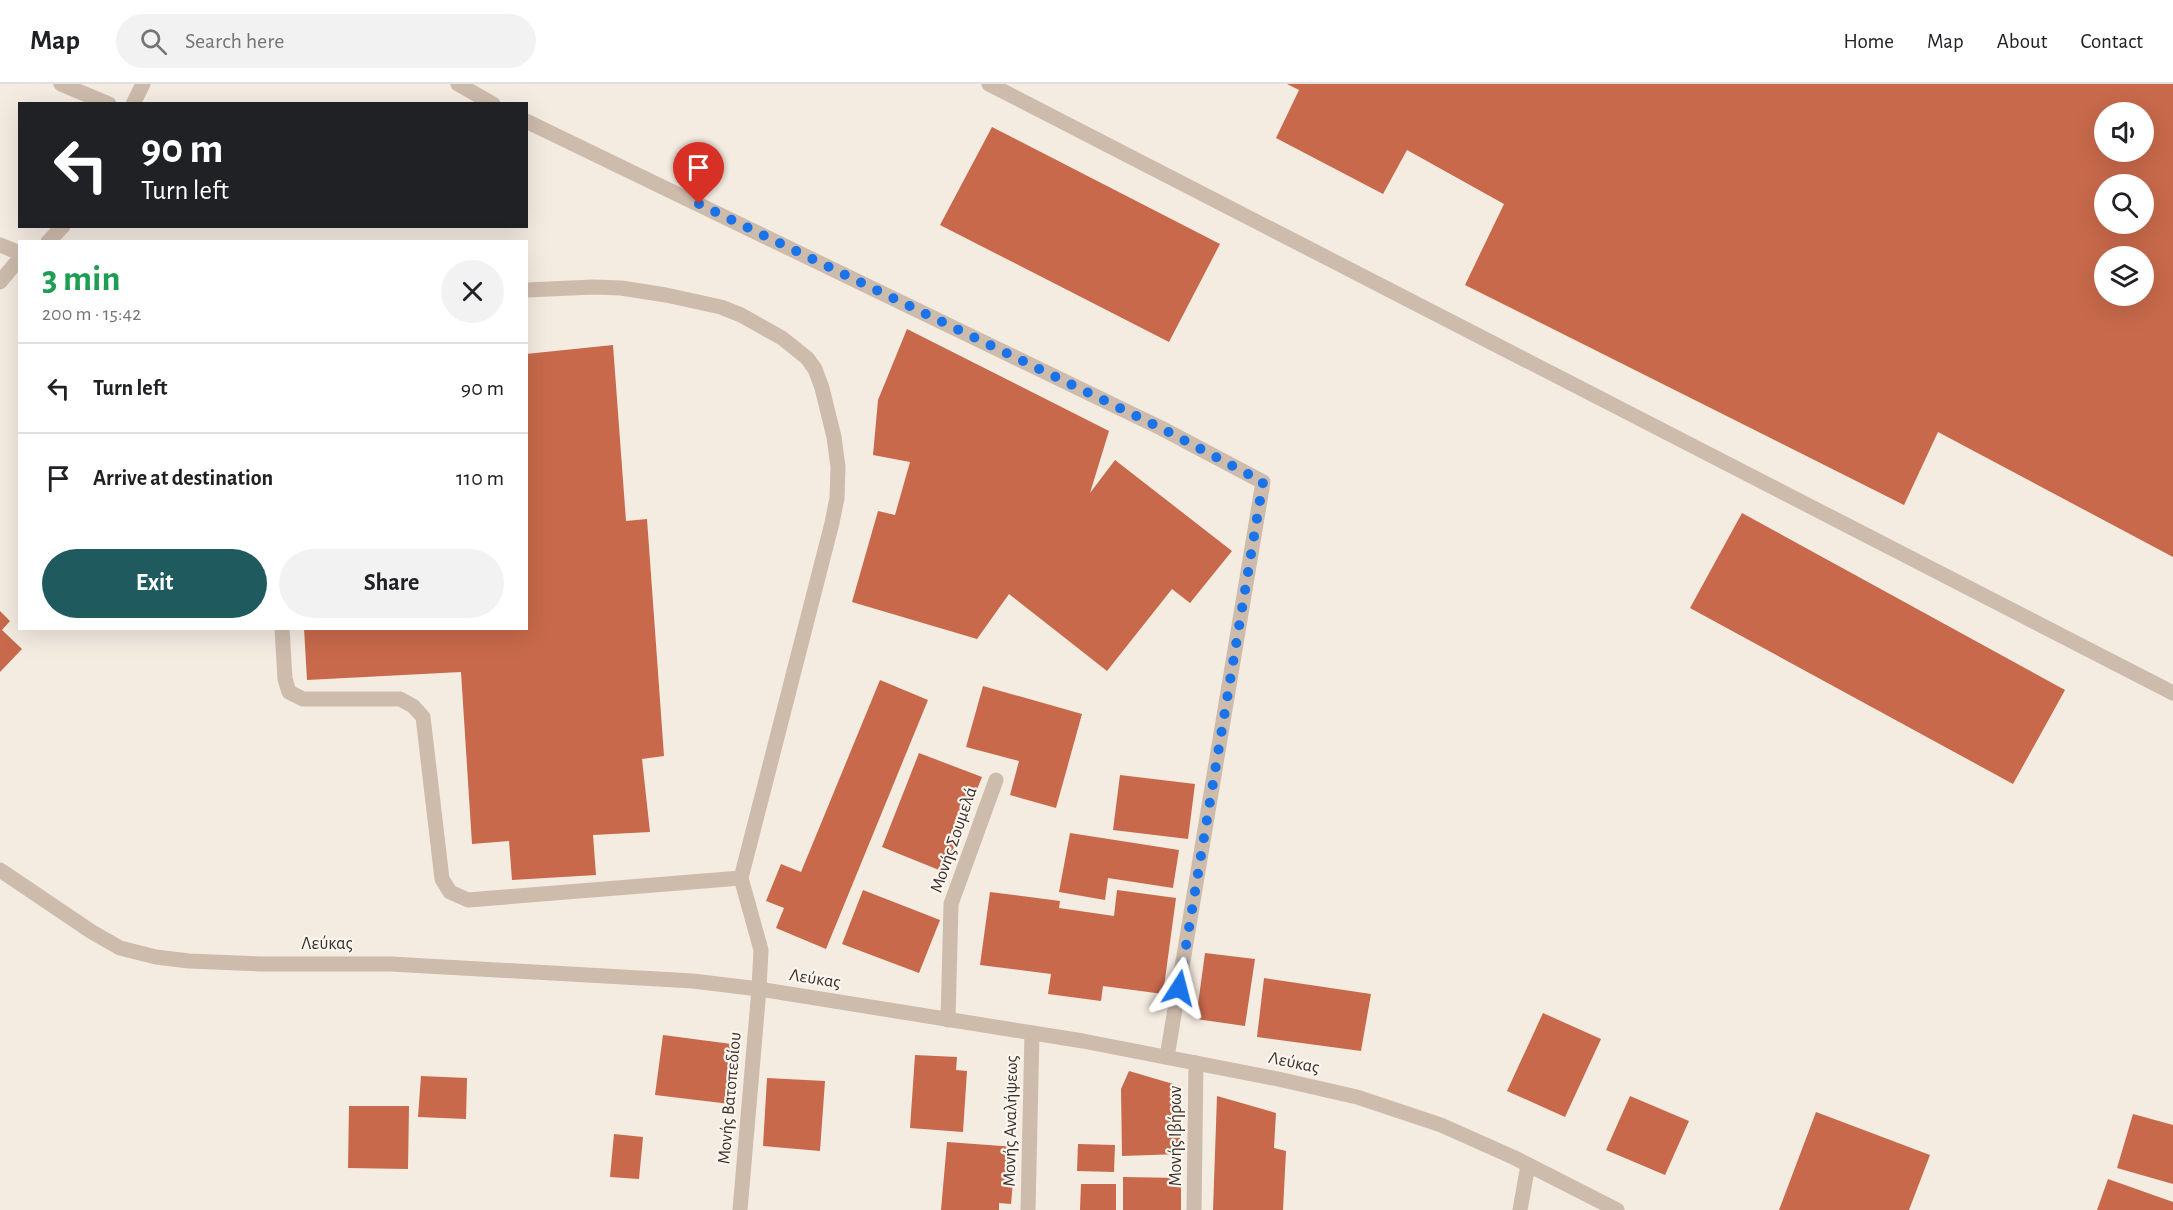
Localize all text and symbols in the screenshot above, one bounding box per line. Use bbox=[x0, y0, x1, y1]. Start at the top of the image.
search box bbox=[116, 14, 536, 68]
icon: search bbox=[137, 25, 170, 58]
text: Map bbox=[30, 27, 80, 55]
text: Search here bbox=[185, 30, 284, 52]
text: Home bbox=[1843, 31, 1894, 52]
text: Map bbox=[1927, 31, 1964, 52]
text: About bbox=[1997, 31, 2047, 52]
text: Contact bbox=[2080, 31, 2143, 52]
map controls bbox=[2094, 102, 2154, 306]
button: sound bbox=[2094, 102, 2154, 162]
icon: left bbox=[42, 126, 120, 204]
text: 90 m bbox=[141, 128, 223, 170]
pin bbox=[673, 142, 724, 204]
icon: arrive bbox=[682, 151, 715, 184]
button: search bbox=[2094, 174, 2154, 234]
text: Turn left bbox=[141, 177, 229, 204]
button: layers bbox=[2094, 246, 2154, 306]
button: close bbox=[441, 260, 504, 323]
text: 3 min bbox=[42, 261, 120, 297]
text: 200 m · 15:42 bbox=[42, 304, 141, 324]
icon: left bbox=[42, 372, 75, 405]
text: Turn left bbox=[93, 377, 167, 399]
text: 90 m bbox=[461, 377, 504, 399]
icon: arrive bbox=[42, 462, 75, 495]
text: Arrive at destination bbox=[93, 467, 273, 489]
text: 110 m bbox=[456, 467, 504, 489]
button: Exit bbox=[42, 549, 267, 618]
button: Share bbox=[279, 549, 504, 618]
street label: Μονής Σουμελά bbox=[928, 785, 980, 895]
street label: Λεύκας bbox=[301, 935, 353, 953]
position arrow bbox=[1147, 956, 1211, 1020]
street label: Λεύκας bbox=[788, 966, 842, 992]
street label: Μονής Βατοπεδίου bbox=[714, 1031, 745, 1165]
street label: Λεύκας bbox=[1267, 1049, 1321, 1077]
street label: Μονής Αναλήψεως bbox=[1001, 1055, 1021, 1187]
street label: Μονής Ιβήρων bbox=[1167, 1085, 1185, 1186]

